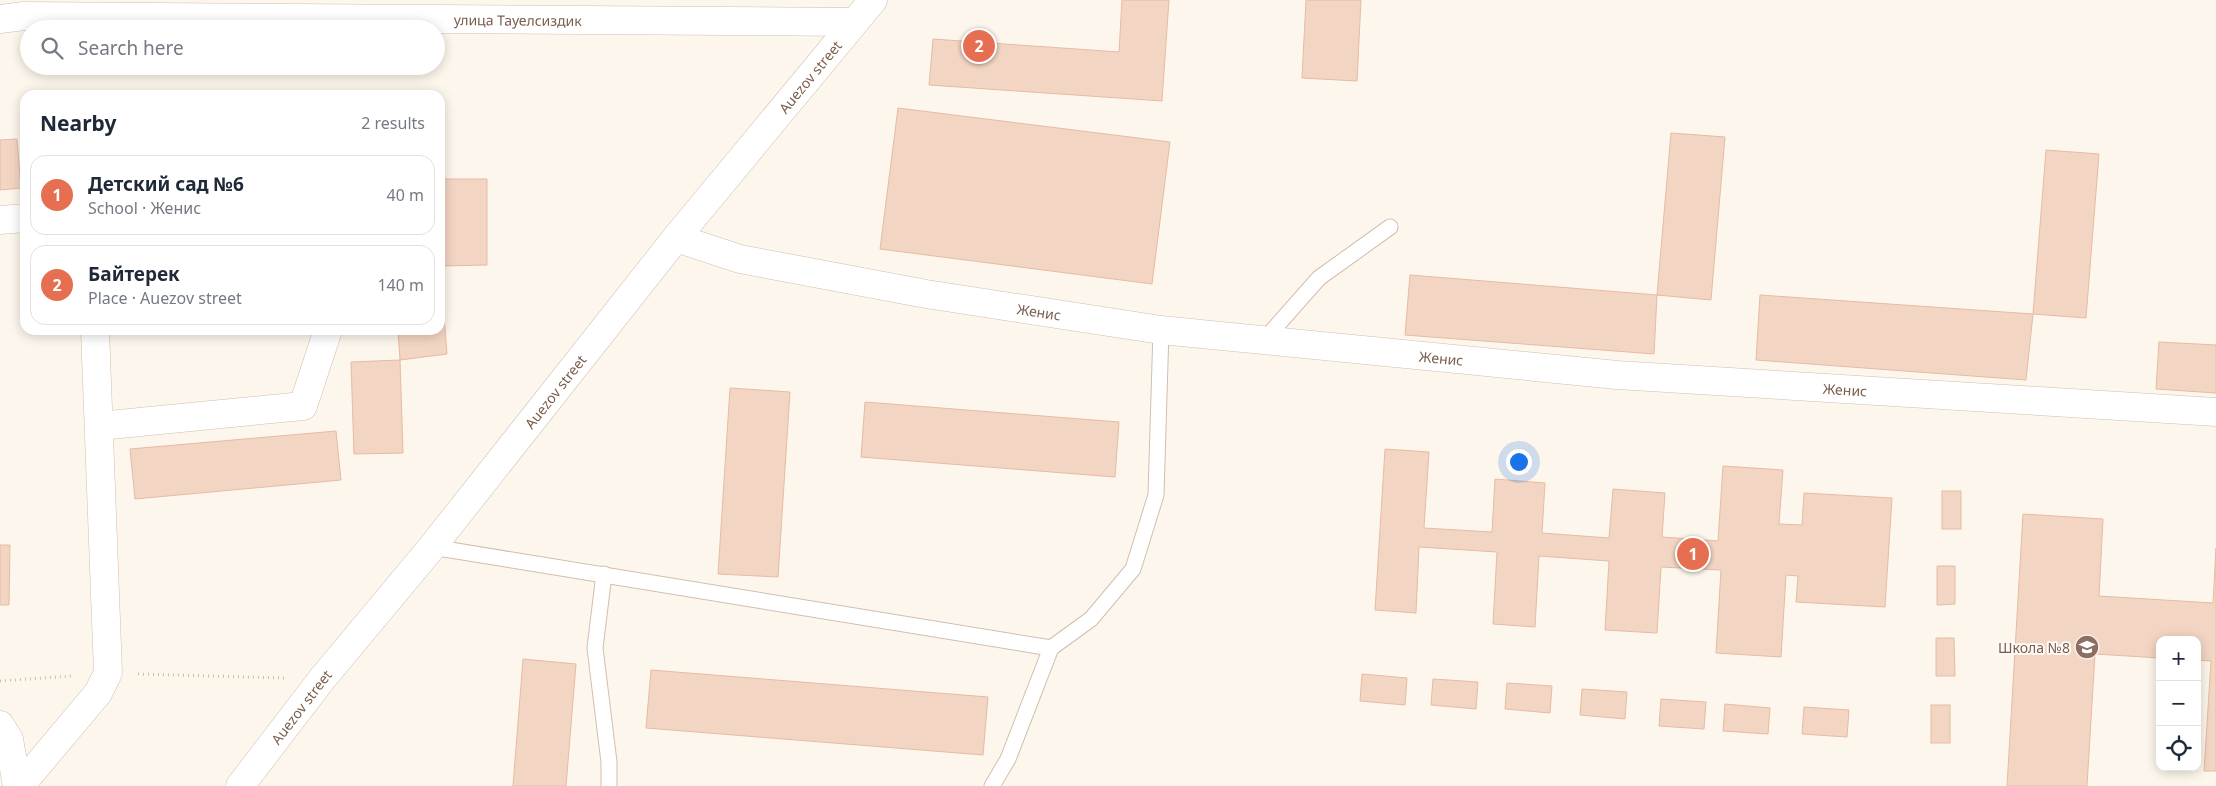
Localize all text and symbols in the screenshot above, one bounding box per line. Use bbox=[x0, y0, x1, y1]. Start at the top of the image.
street label: улица Тауелсиздик bbox=[454, 10, 582, 30]
search box bbox=[20, 20, 445, 75]
pin: 2 bbox=[963, 27, 995, 65]
icon: search bbox=[38, 34, 66, 62]
text: Search here bbox=[78, 35, 184, 61]
street label: Auezov street bbox=[774, 36, 845, 117]
text: Nearby bbox=[40, 109, 116, 137]
text: 2 results bbox=[361, 112, 425, 134]
text: Детский сад №6 bbox=[88, 171, 244, 197]
text: 1 bbox=[52, 184, 62, 206]
text: 40 m bbox=[387, 184, 424, 206]
text: School · Женис bbox=[88, 197, 201, 219]
text: Байтерек bbox=[88, 261, 180, 287]
text: 2 bbox=[52, 274, 62, 296]
text: 140 m bbox=[377, 274, 424, 296]
text: Place · Auezov street bbox=[88, 287, 242, 309]
street label: Женис bbox=[1016, 299, 1062, 324]
street label: Женис bbox=[1418, 346, 1464, 369]
street label: Auezov street bbox=[520, 350, 590, 432]
street label: Женис bbox=[1822, 378, 1868, 400]
your location bbox=[1506, 449, 1532, 475]
pin: 1 bbox=[1677, 535, 1709, 573]
school or university icon: Школа №8 bbox=[2074, 634, 2100, 660]
map controls bbox=[2156, 636, 2201, 771]
button: + bbox=[2156, 636, 2201, 681]
place label: Школа №8 bbox=[1998, 638, 2070, 657]
street label: Auezov street bbox=[266, 665, 336, 748]
button: − bbox=[2156, 681, 2201, 726]
button: locate bbox=[2156, 726, 2201, 771]

